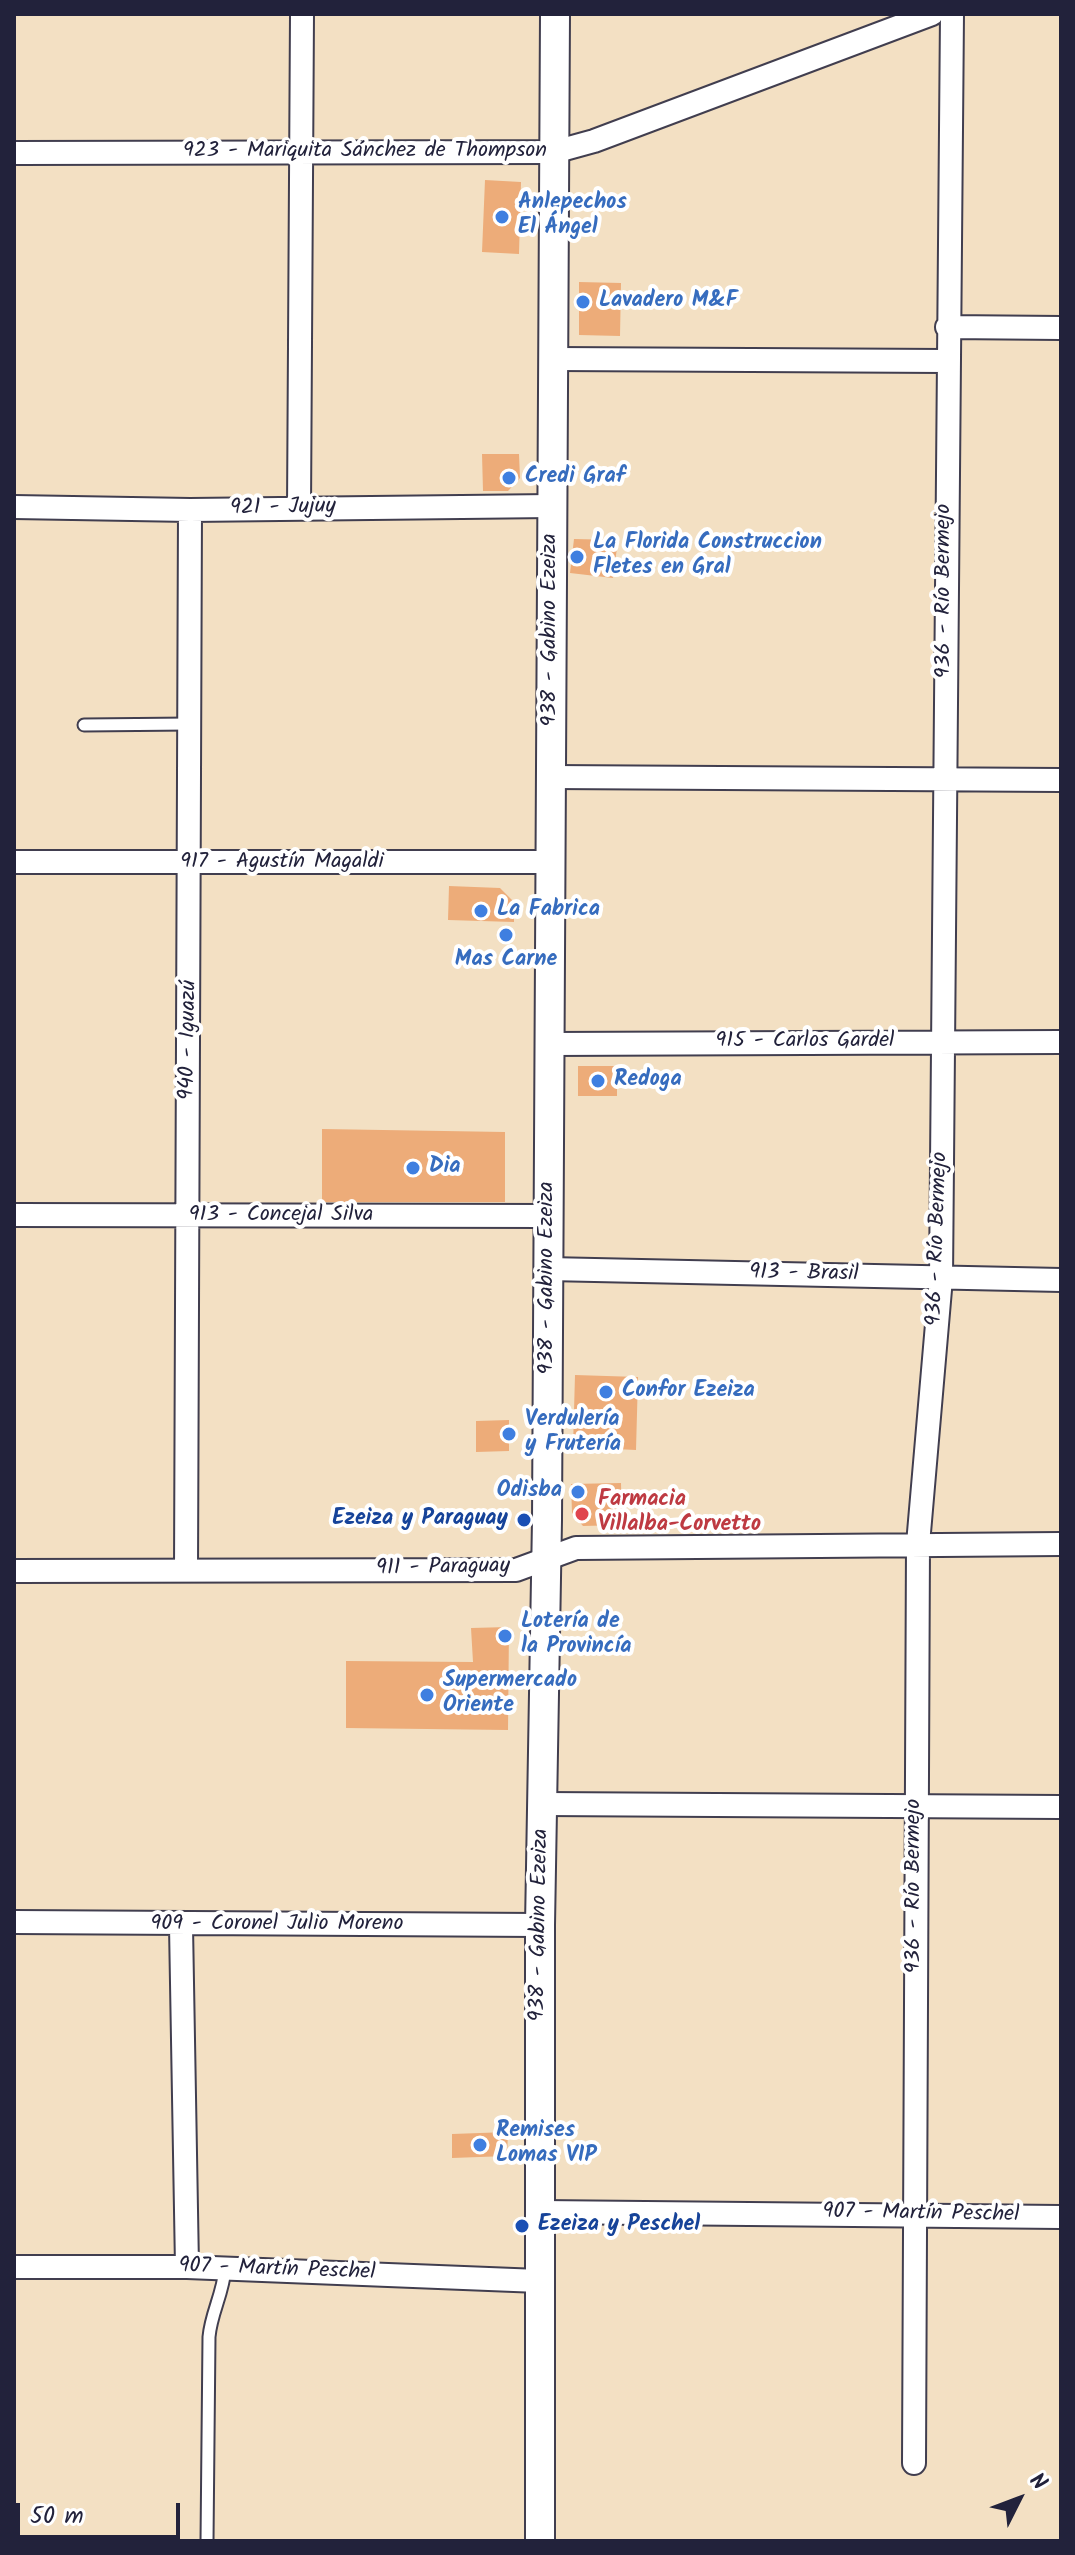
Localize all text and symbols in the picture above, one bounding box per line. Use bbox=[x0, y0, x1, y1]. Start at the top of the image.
street label: 923 - Mariquita Sánchez de Thompson bbox=[183, 139, 547, 165]
place label: Anlepechos El Ángel bbox=[518, 191, 627, 242]
marker: Anlepechos El Ángel bbox=[493, 208, 511, 226]
place label: Lavadero M&F bbox=[599, 289, 738, 315]
marker: Lavadero M&F bbox=[574, 293, 592, 311]
place label: Credi Graf bbox=[525, 465, 625, 491]
marker: Credi Graf bbox=[500, 469, 518, 487]
street label: 921 - Jujuy bbox=[230, 495, 336, 523]
street label: 936 - Río Bermejo bbox=[932, 504, 958, 678]
place label: La Florida Construccion Fletes en Gral bbox=[593, 531, 822, 582]
street label: 938 - Gabino Ezeiza bbox=[538, 533, 564, 727]
marker: La Florida Construccion Fletes en Gral bbox=[568, 548, 586, 566]
street label: 917 - Agustín Magaldi bbox=[180, 850, 384, 876]
place label: La Fabrica bbox=[497, 898, 600, 924]
marker: La Fabrica bbox=[472, 902, 490, 920]
marker: Mas Carne bbox=[497, 926, 515, 944]
place label: Mas Carne bbox=[455, 948, 557, 974]
street label: 940 - Iguazú bbox=[176, 980, 204, 1100]
street label: 915 - Carlos Gardel bbox=[716, 1029, 894, 1055]
place label: Redoga bbox=[614, 1068, 682, 1094]
marker: Redoga bbox=[589, 1072, 607, 1090]
street label: 936 - Río Bermejo bbox=[923, 1151, 955, 1327]
place label: Dia bbox=[429, 1155, 461, 1181]
marker: Dia bbox=[404, 1159, 422, 1177]
street label: 938 - Gabino Ezeiza bbox=[535, 1181, 561, 1375]
street label: 913 - Concejal Silva bbox=[189, 1203, 373, 1229]
street label: 913 - Brasil bbox=[749, 1261, 859, 1289]
place label: Confor Ezeiza bbox=[622, 1379, 755, 1405]
marker: Confor Ezeiza bbox=[597, 1383, 615, 1401]
place label: Verdulería y Frutería bbox=[525, 1408, 621, 1460]
marker: Verdulería y Frutería bbox=[500, 1425, 518, 1443]
place label: Odisba bbox=[497, 1479, 562, 1505]
marker: Odisba bbox=[569, 1483, 587, 1501]
place label: Farmacia Villalba-Corvetto bbox=[598, 1488, 761, 1540]
marker: Farmacia Villalba-Corvetto bbox=[573, 1505, 591, 1523]
place label: Ezeiza y Paraguay bbox=[332, 1507, 508, 1533]
marker: Ezeiza y Paraguay bbox=[515, 1511, 533, 1529]
street label: 911 - Paraguay bbox=[376, 1555, 510, 1583]
place label: Lotería de la Provincía bbox=[521, 1610, 632, 1662]
marker: Lotería de la Provincía bbox=[496, 1627, 514, 1645]
place label: Supermercado Oriente bbox=[443, 1669, 577, 1720]
marker: Supermercado Oriente bbox=[418, 1686, 436, 1704]
street label: 936 - Río Bermejo bbox=[902, 1799, 928, 1973]
street label: 938 - Gabino Ezeiza bbox=[526, 1828, 556, 2022]
street label: 909 - Coronel Julio Moreno bbox=[151, 1912, 403, 1938]
place label: Remises Lomas VIP bbox=[496, 2119, 597, 2170]
marker: Remises Lomas VIP bbox=[471, 2136, 489, 2154]
street label: 907 - Martín Peschel bbox=[822, 2200, 1020, 2230]
place label: Ezeiza y Peschel bbox=[538, 2213, 700, 2239]
marker: Ezeiza y Peschel bbox=[513, 2217, 531, 2235]
street label: 907 - Martín Peschel bbox=[178, 2254, 376, 2288]
north arrow bbox=[979, 2459, 1059, 2539]
text: N bbox=[1020, 2466, 1055, 2499]
scale bar bbox=[20, 2487, 184, 2537]
text: 50 m bbox=[30, 2497, 84, 2536]

